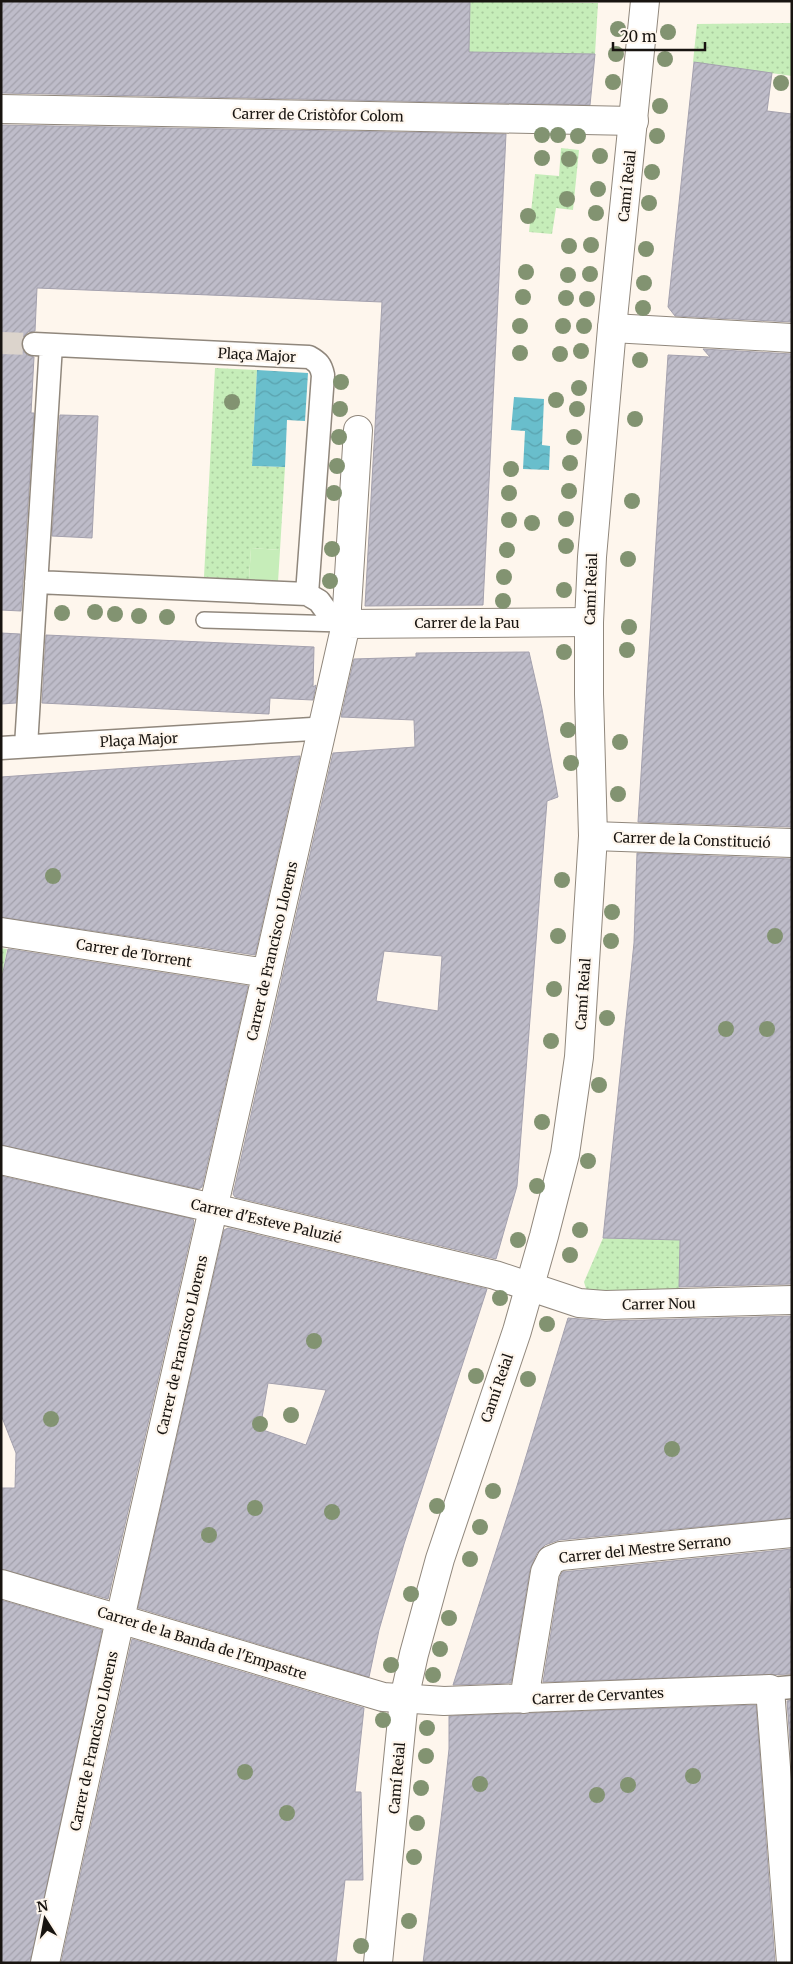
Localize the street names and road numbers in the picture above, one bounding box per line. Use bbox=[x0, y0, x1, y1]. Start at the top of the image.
street label: Carrer de Cristòfor Colom bbox=[232, 105, 404, 125]
street label: Camí Reial bbox=[614, 149, 640, 223]
street label: Plaça Major bbox=[217, 344, 297, 366]
street label: Camí Reial bbox=[581, 552, 601, 625]
street label: Carrer de la Pau bbox=[414, 614, 520, 632]
street label: Plaça Major bbox=[99, 729, 179, 751]
street label: Carrer de la Constitució bbox=[613, 828, 771, 852]
street label: Carrer de Francisco Llorens bbox=[243, 859, 301, 1042]
street label: Carrer de Torrent bbox=[75, 935, 194, 971]
street label: Camí Reial bbox=[572, 957, 595, 1030]
street label: Carrer d'Esteve Paluzié bbox=[189, 1195, 343, 1247]
street label: Carrer de Francisco Llorens bbox=[153, 1253, 211, 1436]
street label: Carrer Nou bbox=[622, 1294, 696, 1314]
street label: Camí Reial bbox=[477, 1350, 517, 1425]
street label: Carrer del Mestre Serrano bbox=[558, 1531, 732, 1567]
street label: Carrer de la Banda de l'Empastre bbox=[95, 1603, 309, 1683]
street label: Carrer de Francisco Llorens bbox=[66, 1649, 122, 1833]
street label: Carrer de Cervantes bbox=[532, 1684, 664, 1708]
street label: Camí Reial bbox=[385, 1741, 409, 1815]

